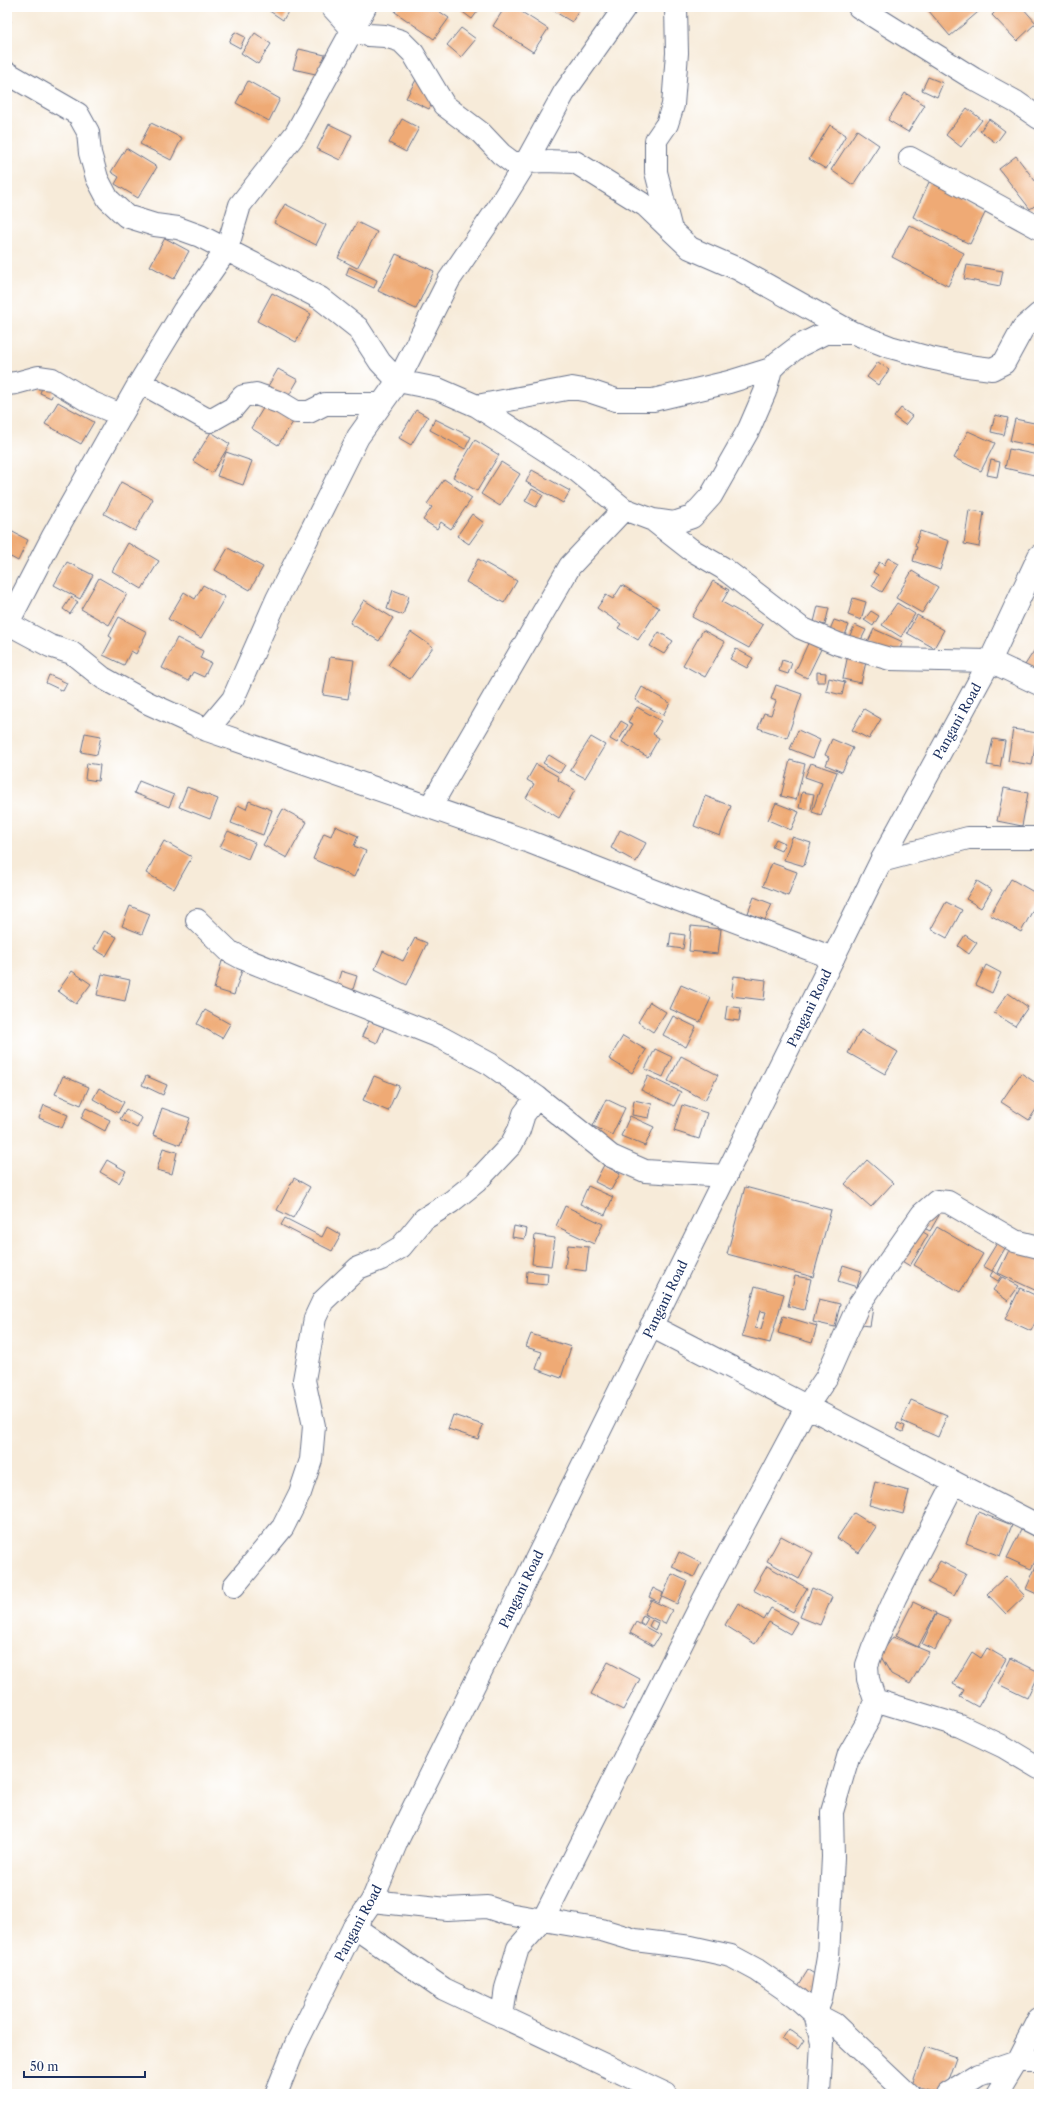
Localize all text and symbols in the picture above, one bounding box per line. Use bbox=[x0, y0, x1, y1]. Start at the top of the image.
street label: Pangani Road bbox=[929, 680, 985, 762]
street label: Pangani Road bbox=[783, 966, 835, 1050]
street label: Pangani Road bbox=[639, 1257, 691, 1341]
street label: Pangani Road bbox=[495, 1547, 547, 1631]
street label: Pangani Road bbox=[331, 1882, 385, 1964]
scale bar bbox=[24, 2053, 145, 2079]
text: 50 m bbox=[30, 2059, 59, 2074]

